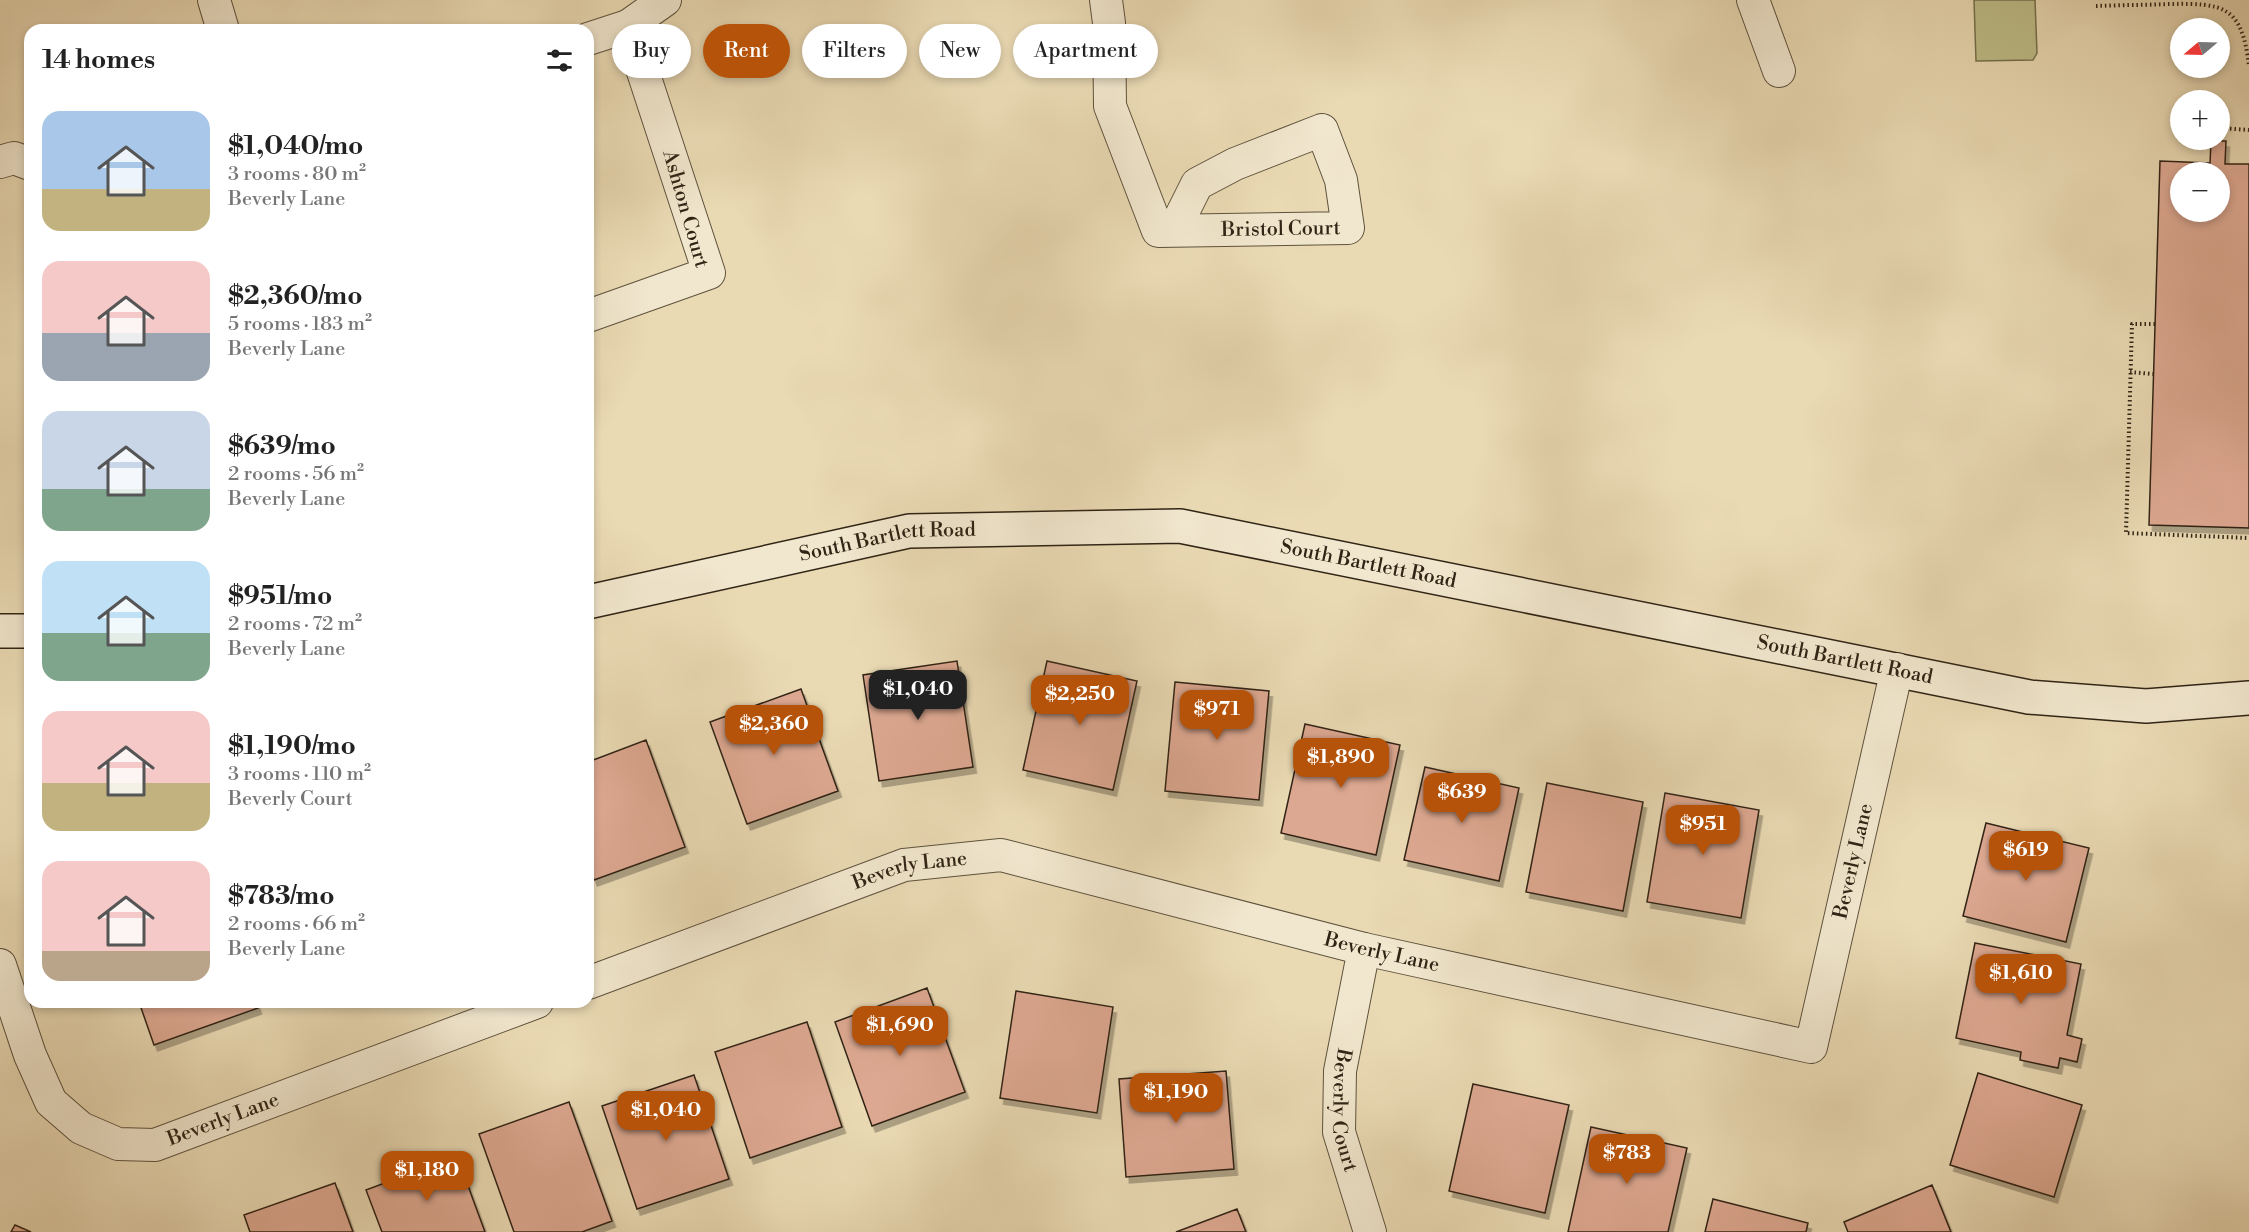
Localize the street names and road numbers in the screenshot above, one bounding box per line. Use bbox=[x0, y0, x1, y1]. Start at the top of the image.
street label: Ashton Court bbox=[656, 146, 714, 271]
street label: Bristol Court bbox=[1220, 216, 1341, 243]
street label: South Bartlett Road bbox=[797, 517, 977, 567]
street label: South Bartlett Road bbox=[1278, 534, 1459, 594]
street label: South Bartlett Road bbox=[1755, 630, 1936, 690]
street label: Beverly Lane bbox=[1828, 801, 1878, 922]
street label: Beverly Lane bbox=[848, 846, 968, 896]
street label: Beverly Lane bbox=[1321, 926, 1442, 978]
street label: Beverly Court bbox=[1326, 1045, 1363, 1175]
street label: Beverly Lane bbox=[163, 1087, 282, 1152]

